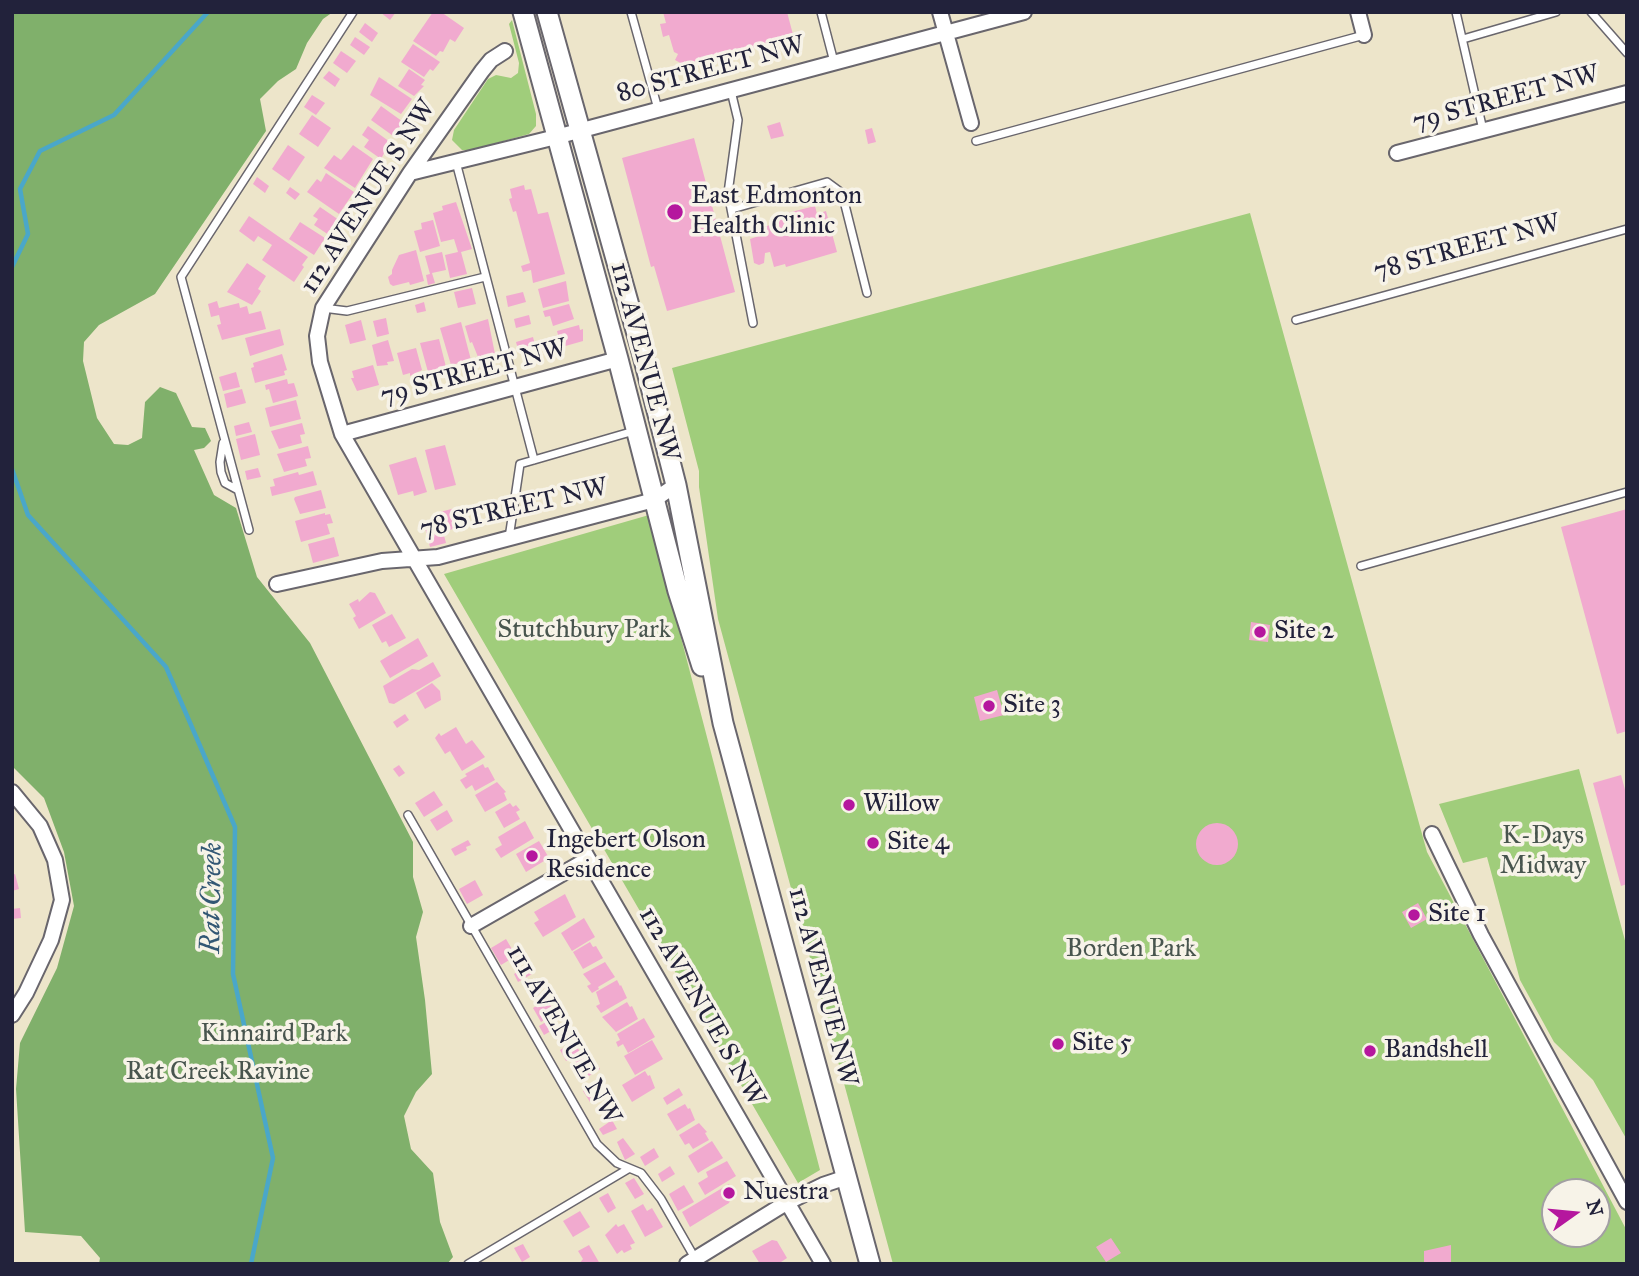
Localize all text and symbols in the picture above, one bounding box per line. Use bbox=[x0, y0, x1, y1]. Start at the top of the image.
street label: 80 STREET NW bbox=[614, 30, 808, 110]
street label: 79 STREET NW bbox=[1409, 59, 1603, 139]
street label: 112 AVENUE S NW bbox=[295, 94, 443, 300]
place label: East Edmonton Health Clinic bbox=[691, 181, 862, 242]
marker: East Edmonton Health Clinic bbox=[665, 202, 685, 222]
street label: 78 STREET NW bbox=[1370, 208, 1564, 288]
street label: 112 AVENUE NW bbox=[602, 259, 686, 465]
street label: 79 STREET NW bbox=[377, 333, 571, 413]
street label: 78 STREET NW bbox=[417, 472, 611, 546]
park label: Stutchbury Park bbox=[497, 615, 671, 647]
place label: Site 2 bbox=[1274, 616, 1334, 648]
marker: Site 2 bbox=[1252, 624, 1268, 640]
place label: Site 3 bbox=[1003, 690, 1061, 722]
marker: Site 3 bbox=[981, 698, 997, 714]
place label: Willow bbox=[863, 789, 939, 821]
marker: Willow bbox=[841, 797, 857, 813]
park label: K-Days Midway bbox=[1500, 821, 1586, 882]
place label: Ingebert Olson Residence bbox=[546, 825, 706, 886]
place label: Site 4 bbox=[887, 827, 949, 859]
marker: Site 4 bbox=[865, 835, 881, 851]
water label: Rat Creek bbox=[195, 842, 231, 954]
marker: Ingebert Olson Residence bbox=[524, 848, 540, 864]
street label: 112 AVENUE NW bbox=[780, 884, 864, 1090]
place label: Site 1 bbox=[1428, 899, 1486, 931]
street label: 112 AVENUE S NW bbox=[631, 902, 771, 1112]
marker: Site 1 bbox=[1406, 907, 1422, 923]
park label: Borden Park bbox=[1066, 934, 1196, 966]
street label: 111 AVENUE NW bbox=[499, 940, 627, 1130]
park label: Kinnaird Park bbox=[200, 1019, 348, 1051]
place label: Site 5 bbox=[1072, 1028, 1132, 1060]
place label: Bandshell bbox=[1384, 1035, 1488, 1067]
marker: Site 5 bbox=[1050, 1036, 1066, 1052]
marker: Bandshell bbox=[1362, 1043, 1378, 1059]
park label: Rat Creek Ravine bbox=[126, 1057, 310, 1089]
place label: Nuestra bbox=[743, 1177, 829, 1209]
north arrow bbox=[1541, 1178, 1611, 1248]
marker: Nuestra bbox=[721, 1185, 737, 1201]
text: N bbox=[1582, 1197, 1608, 1219]

